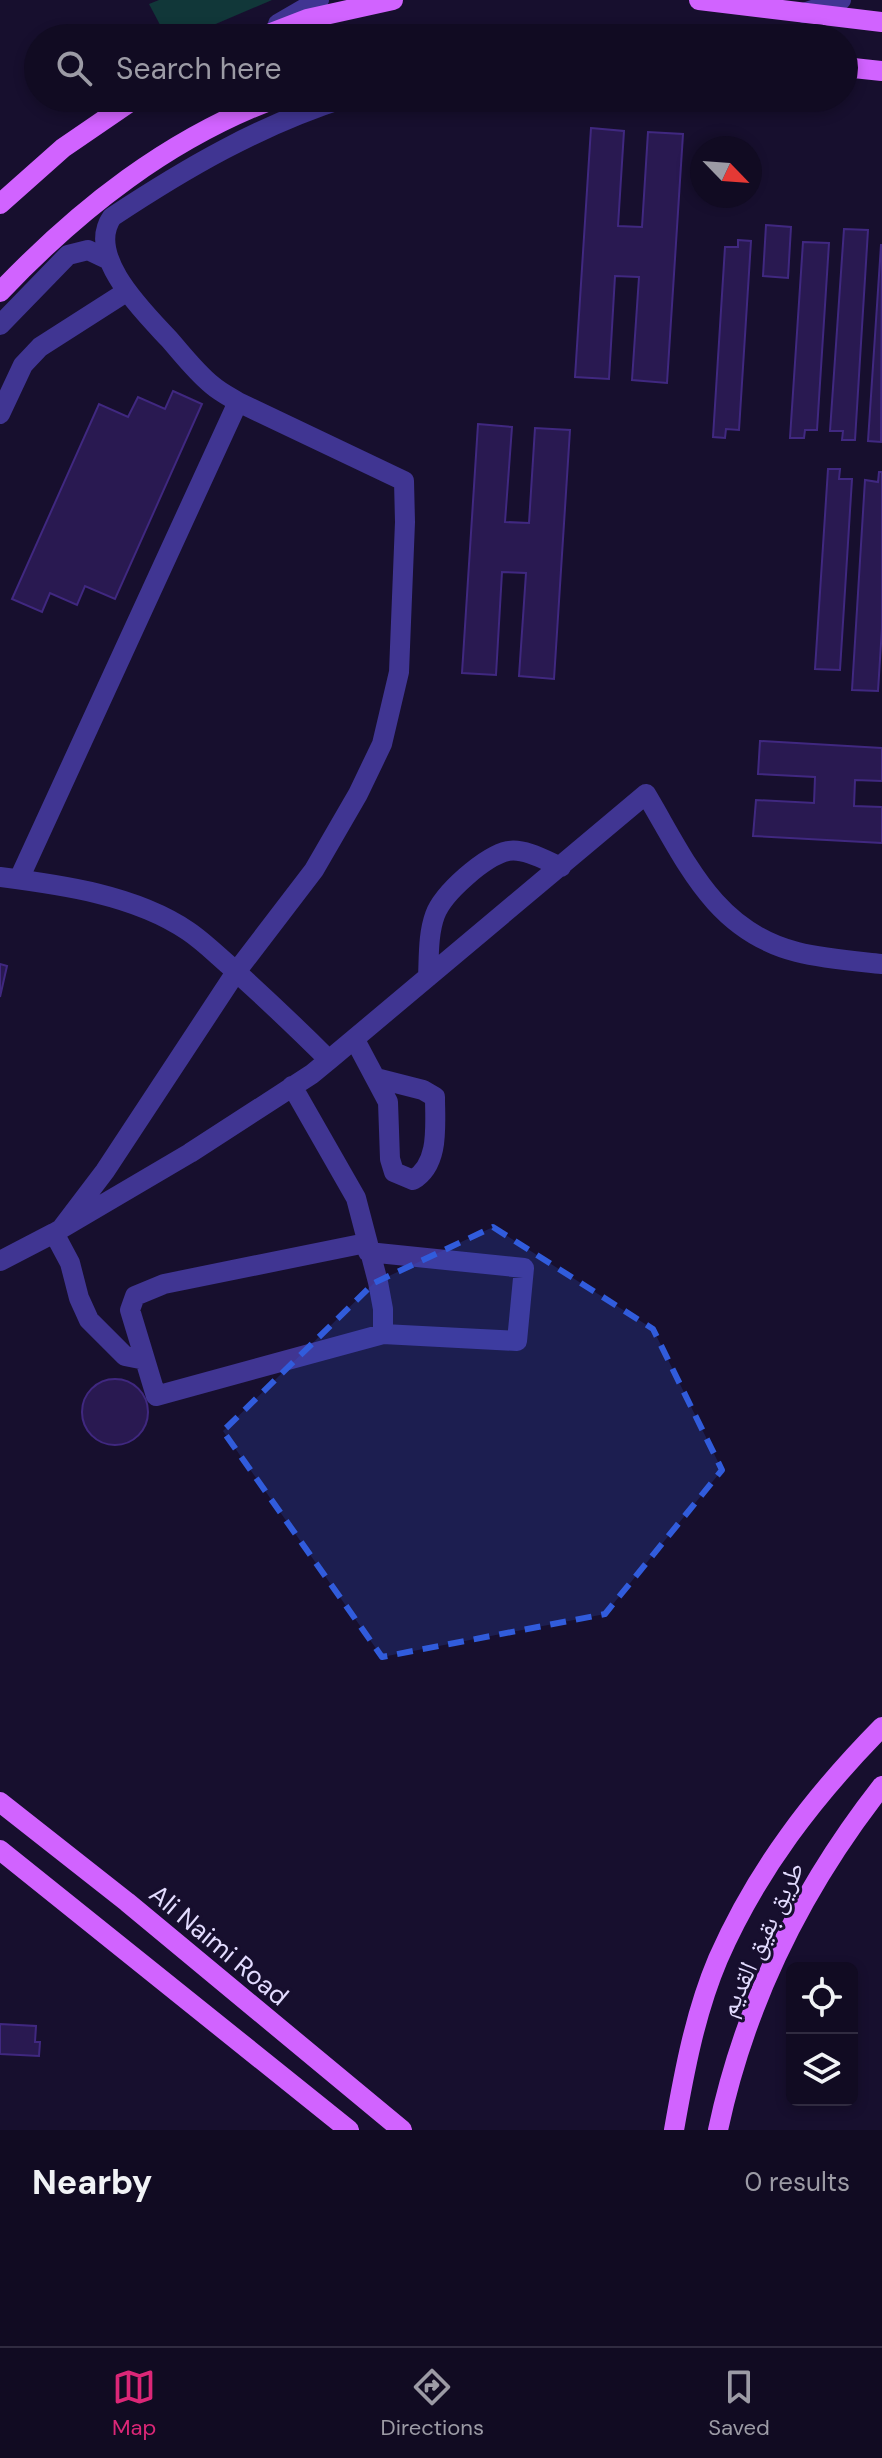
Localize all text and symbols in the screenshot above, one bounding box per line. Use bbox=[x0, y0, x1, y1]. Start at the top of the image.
search box bbox=[24, 24, 858, 112]
icon: search bbox=[52, 46, 96, 90]
text: Search here bbox=[116, 49, 282, 88]
north arrow bbox=[690, 136, 762, 208]
street label: طريق بقيق القديم bbox=[710, 1856, 812, 2022]
street label: Ali Naimi Road bbox=[142, 1877, 296, 2013]
map controls bbox=[786, 1962, 858, 2106]
button: locate bbox=[786, 1962, 858, 2034]
button: layers bbox=[786, 2034, 858, 2106]
text: Nearby bbox=[32, 2160, 152, 2205]
text: 0 results bbox=[744, 2165, 850, 2199]
tab: Map bbox=[112, 2365, 156, 2442]
tab: Directions bbox=[381, 2365, 484, 2442]
tab: Saved bbox=[708, 2365, 770, 2442]

